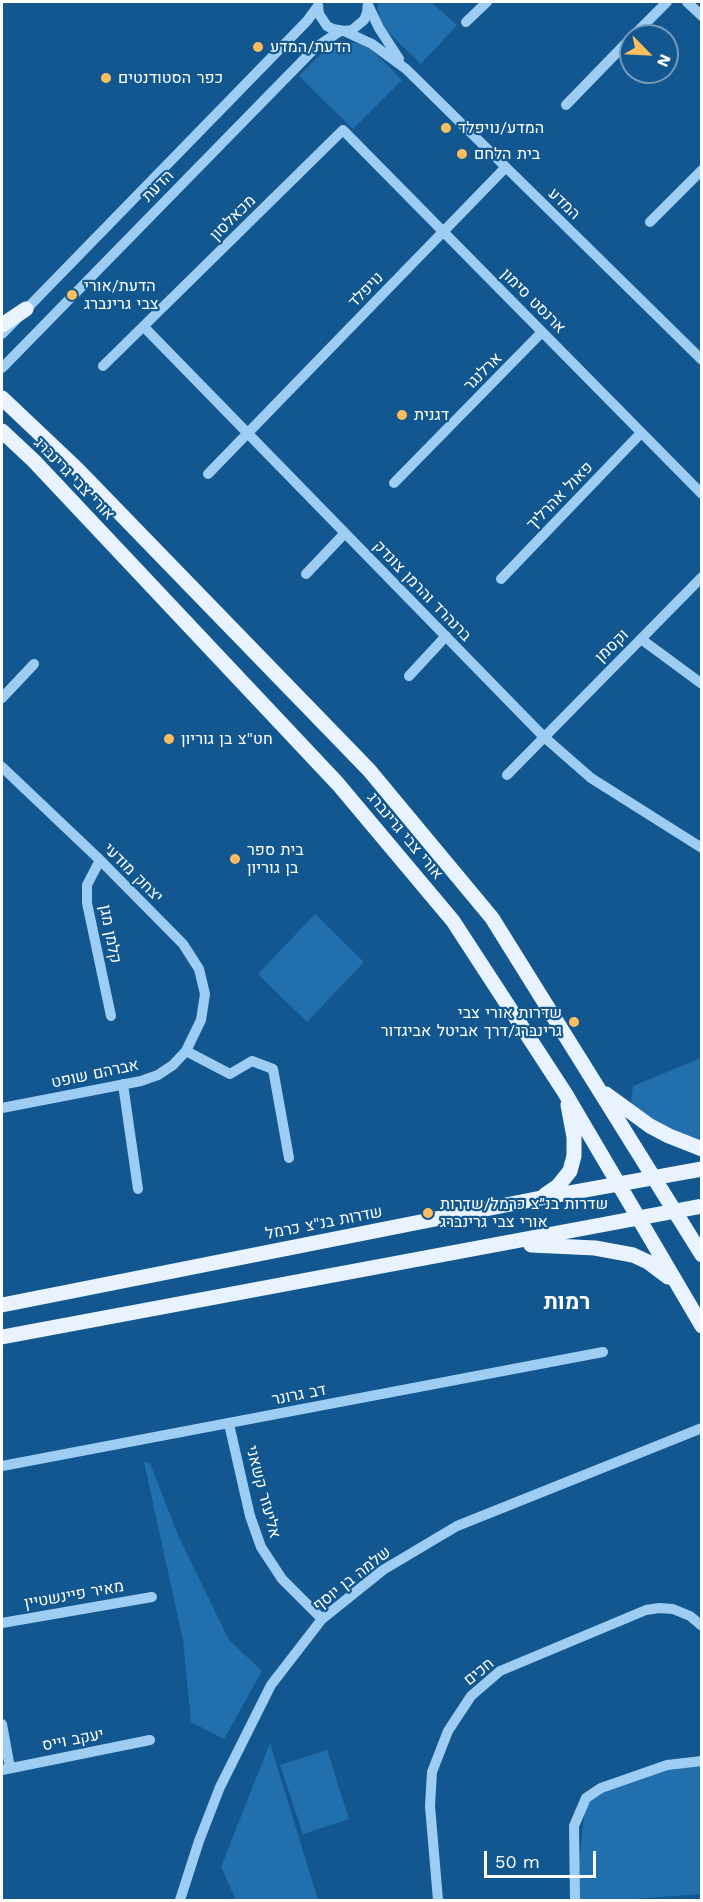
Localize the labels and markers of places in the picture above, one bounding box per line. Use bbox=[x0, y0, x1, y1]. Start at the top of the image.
place label: הדעת/המדע bbox=[270, 37, 351, 57]
marker: הדעת/המדע bbox=[251, 40, 265, 54]
place label: כפר הסטודנטים bbox=[118, 68, 223, 88]
marker: כפר הסטודנטים bbox=[99, 71, 113, 85]
place label: המדע/נויפלד bbox=[458, 118, 544, 138]
marker: המדע/נויפלד bbox=[439, 121, 453, 135]
place label: בית הלחם bbox=[474, 144, 540, 164]
marker: בית הלחם bbox=[455, 147, 469, 161]
place label: הדעת/אורי צבי גרינברג bbox=[84, 276, 159, 314]
marker: הדעת/אורי צבי גרינברג bbox=[65, 288, 79, 302]
place label: דגנית bbox=[414, 405, 449, 425]
marker: דגנית bbox=[395, 408, 409, 422]
place label: חט"צ בן גוריון bbox=[181, 729, 273, 749]
marker: חט"צ בן גוריון bbox=[162, 732, 176, 746]
place label: בית ספר בן גוריון bbox=[247, 840, 304, 878]
marker: בית ספר בן גוריון bbox=[228, 852, 242, 866]
place label: שדרות אורי צבי גרינברג/דרך אביטל אביגדור bbox=[381, 1003, 562, 1041]
marker: שדרות אורי צבי גרינברג/דרך אביטל אביגדור bbox=[567, 1015, 581, 1029]
place label: שדרות בנ״צ כרמל/שדרות אורי צבי גרינברג bbox=[440, 1194, 608, 1232]
marker: שדרות בנ״צ כרמל/שדרות אורי צבי גרינברג bbox=[421, 1206, 435, 1220]

